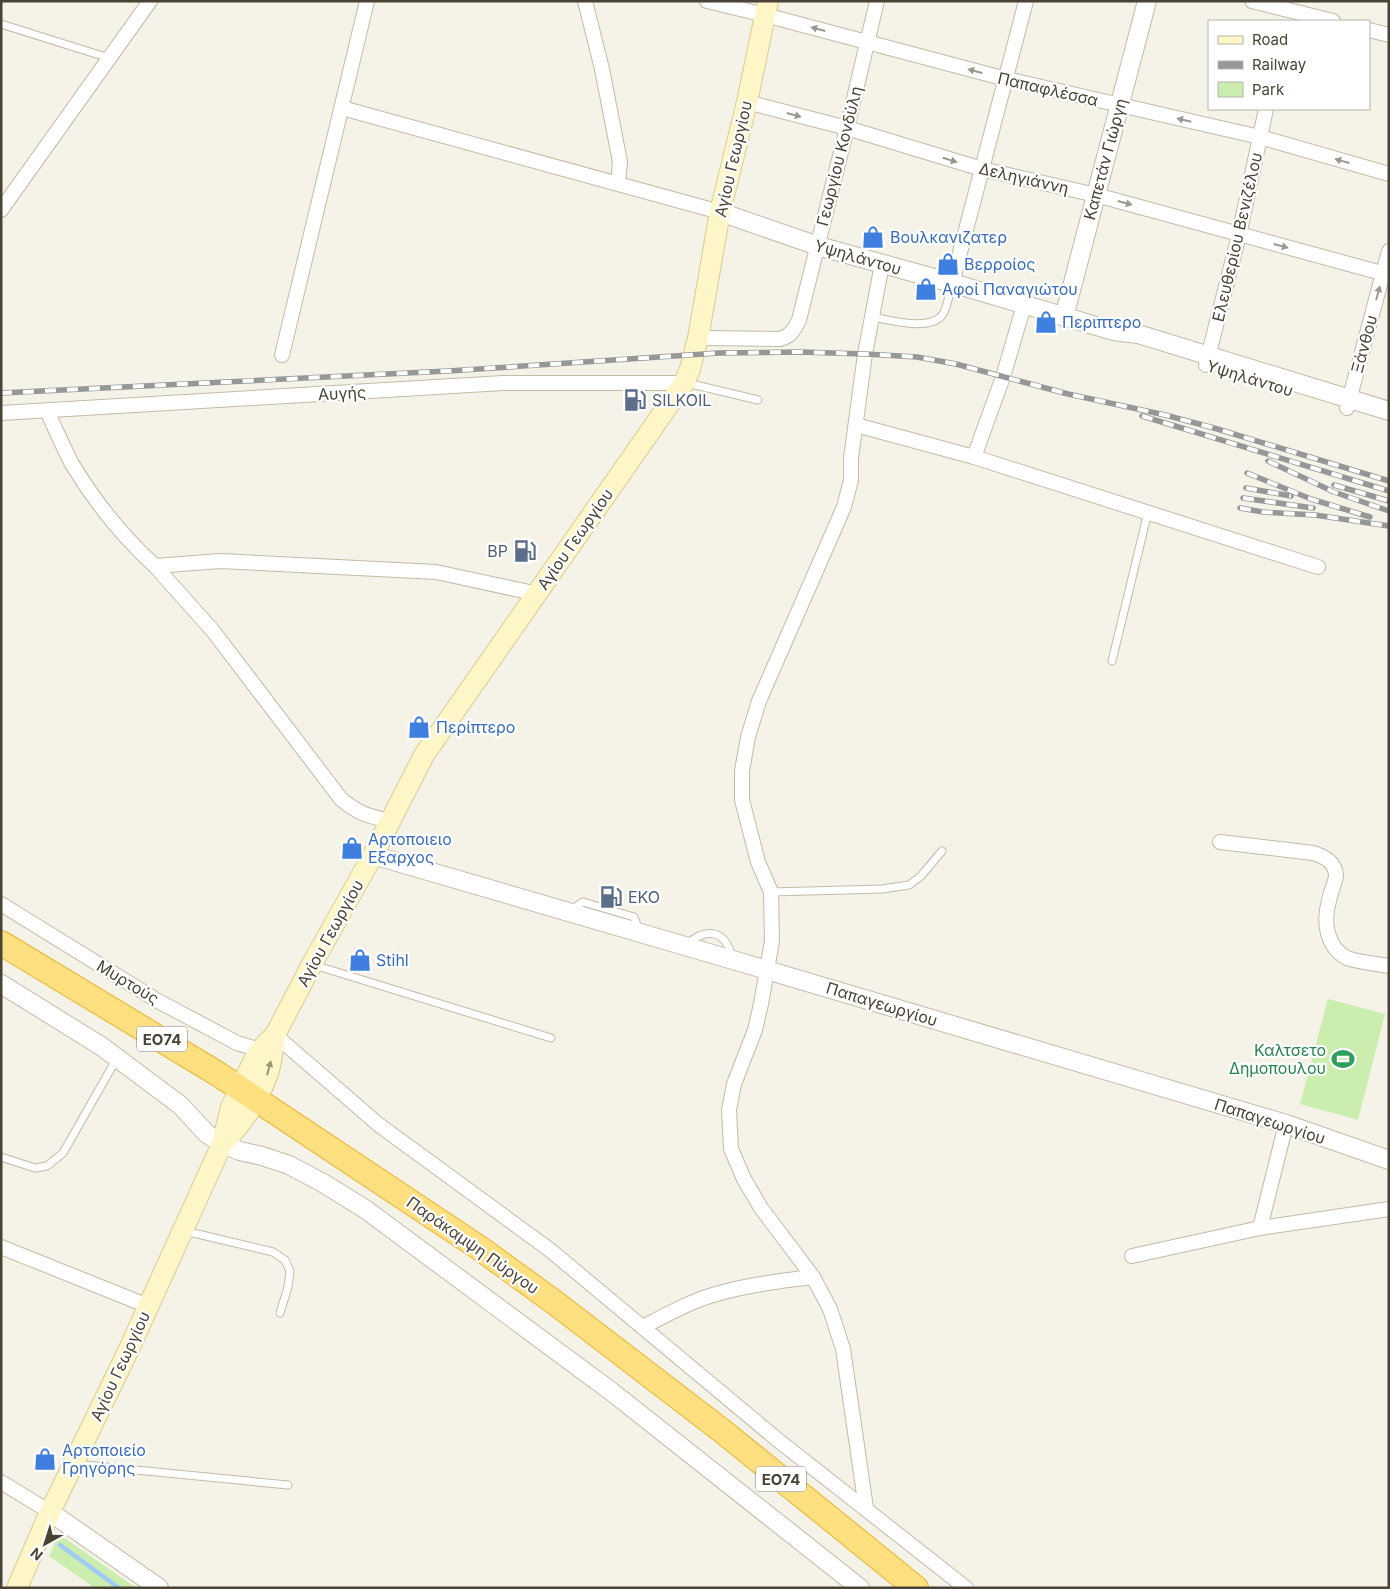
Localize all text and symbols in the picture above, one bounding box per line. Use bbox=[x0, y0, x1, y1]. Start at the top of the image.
legend bbox=[1208, 20, 1370, 110]
one-way arrow bbox=[811, 25, 826, 33]
text: Road bbox=[1252, 30, 1288, 49]
text: Railway bbox=[1252, 55, 1307, 74]
one-way arrow bbox=[968, 67, 983, 75]
street label: Παπαφλέσσα bbox=[996, 68, 1100, 110]
text: Park bbox=[1252, 80, 1285, 99]
street label: Γεωργίου Κονδύλη bbox=[812, 84, 866, 228]
street label: Καπετάν Γιώργη bbox=[1079, 96, 1131, 222]
street label: Αγίου Γεωργίου bbox=[710, 99, 756, 219]
one-way arrow bbox=[786, 111, 801, 119]
one-way arrow bbox=[1177, 116, 1192, 124]
street label: Ελευθερίου Βενιζέλου bbox=[1208, 150, 1266, 324]
one-way arrow bbox=[943, 156, 958, 164]
one-way arrow bbox=[1334, 156, 1349, 164]
street label: Δεληγιάννη bbox=[977, 158, 1071, 198]
one-way arrow bbox=[1117, 199, 1132, 207]
shop icon: Βουλκανιζατερ bbox=[860, 224, 886, 250]
place label: Βουλκανιζατερ bbox=[890, 227, 1007, 247]
street label: Υψηλάντου bbox=[812, 235, 904, 279]
one-way arrow bbox=[1274, 242, 1289, 250]
shop icon: Βερροίος bbox=[935, 251, 961, 277]
place label: Βερροίος bbox=[964, 254, 1035, 274]
shop icon: Αφοί Παναγιώτου bbox=[913, 276, 939, 302]
place label: Αφοί Παναγιώτου bbox=[942, 279, 1078, 299]
one-way arrow bbox=[1374, 286, 1382, 301]
shop icon: Περιπτερο bbox=[1033, 309, 1059, 335]
place label: Περιπτερο bbox=[1062, 312, 1141, 332]
street label: Ξάνθου bbox=[1347, 313, 1381, 375]
street label: Υψηλάντου bbox=[1204, 355, 1296, 401]
street label: Αυγής bbox=[317, 382, 367, 404]
fuel station icon: SILKOIL bbox=[622, 387, 648, 413]
place label: SILKOIL bbox=[652, 390, 711, 410]
street label: Αγίου Γεωργίου bbox=[533, 485, 617, 593]
fuel station icon: BP bbox=[512, 538, 538, 564]
place label: BP bbox=[487, 541, 508, 561]
shop icon: Περίπτερο bbox=[406, 714, 432, 740]
place label: Περίπτερο bbox=[436, 717, 515, 737]
place label: Αρτοποιειο Εξαρχος bbox=[368, 829, 452, 867]
shop icon: Αρτοποιειο Εξαρχος bbox=[339, 835, 365, 861]
street label: Αγίου Γεωργίου bbox=[292, 876, 368, 990]
fuel station icon: EKO bbox=[598, 884, 624, 910]
place label: EKO bbox=[628, 887, 660, 907]
shop icon: Stihl bbox=[347, 947, 373, 973]
place label: Stihl bbox=[376, 950, 409, 970]
street label: Μυρτούς bbox=[93, 956, 163, 1008]
street label: Παπαγεωργίου bbox=[824, 978, 940, 1030]
road number: ΕΟ74 bbox=[137, 1026, 187, 1052]
place label: Καλτσετο Δημοπουλου bbox=[1229, 1040, 1326, 1078]
sports icon: Καλτσετο Δημοπουλου bbox=[1330, 1046, 1356, 1072]
one-way arrow bbox=[265, 1060, 273, 1076]
street label: Παπαγεωργίου bbox=[1212, 1094, 1328, 1148]
street label: Παράκαμψη Πύργου bbox=[403, 1192, 543, 1298]
street label: Αγίου Γεωργίου bbox=[86, 1308, 154, 1424]
place label: Αρτοποιείο Γρηγόρης bbox=[62, 1440, 146, 1478]
shop icon: Αρτοποιείο Γρηγόρης bbox=[32, 1446, 58, 1472]
road number: ΕΟ74 bbox=[756, 1466, 806, 1492]
north arrow bbox=[20, 1519, 70, 1569]
text: N bbox=[27, 1545, 46, 1564]

